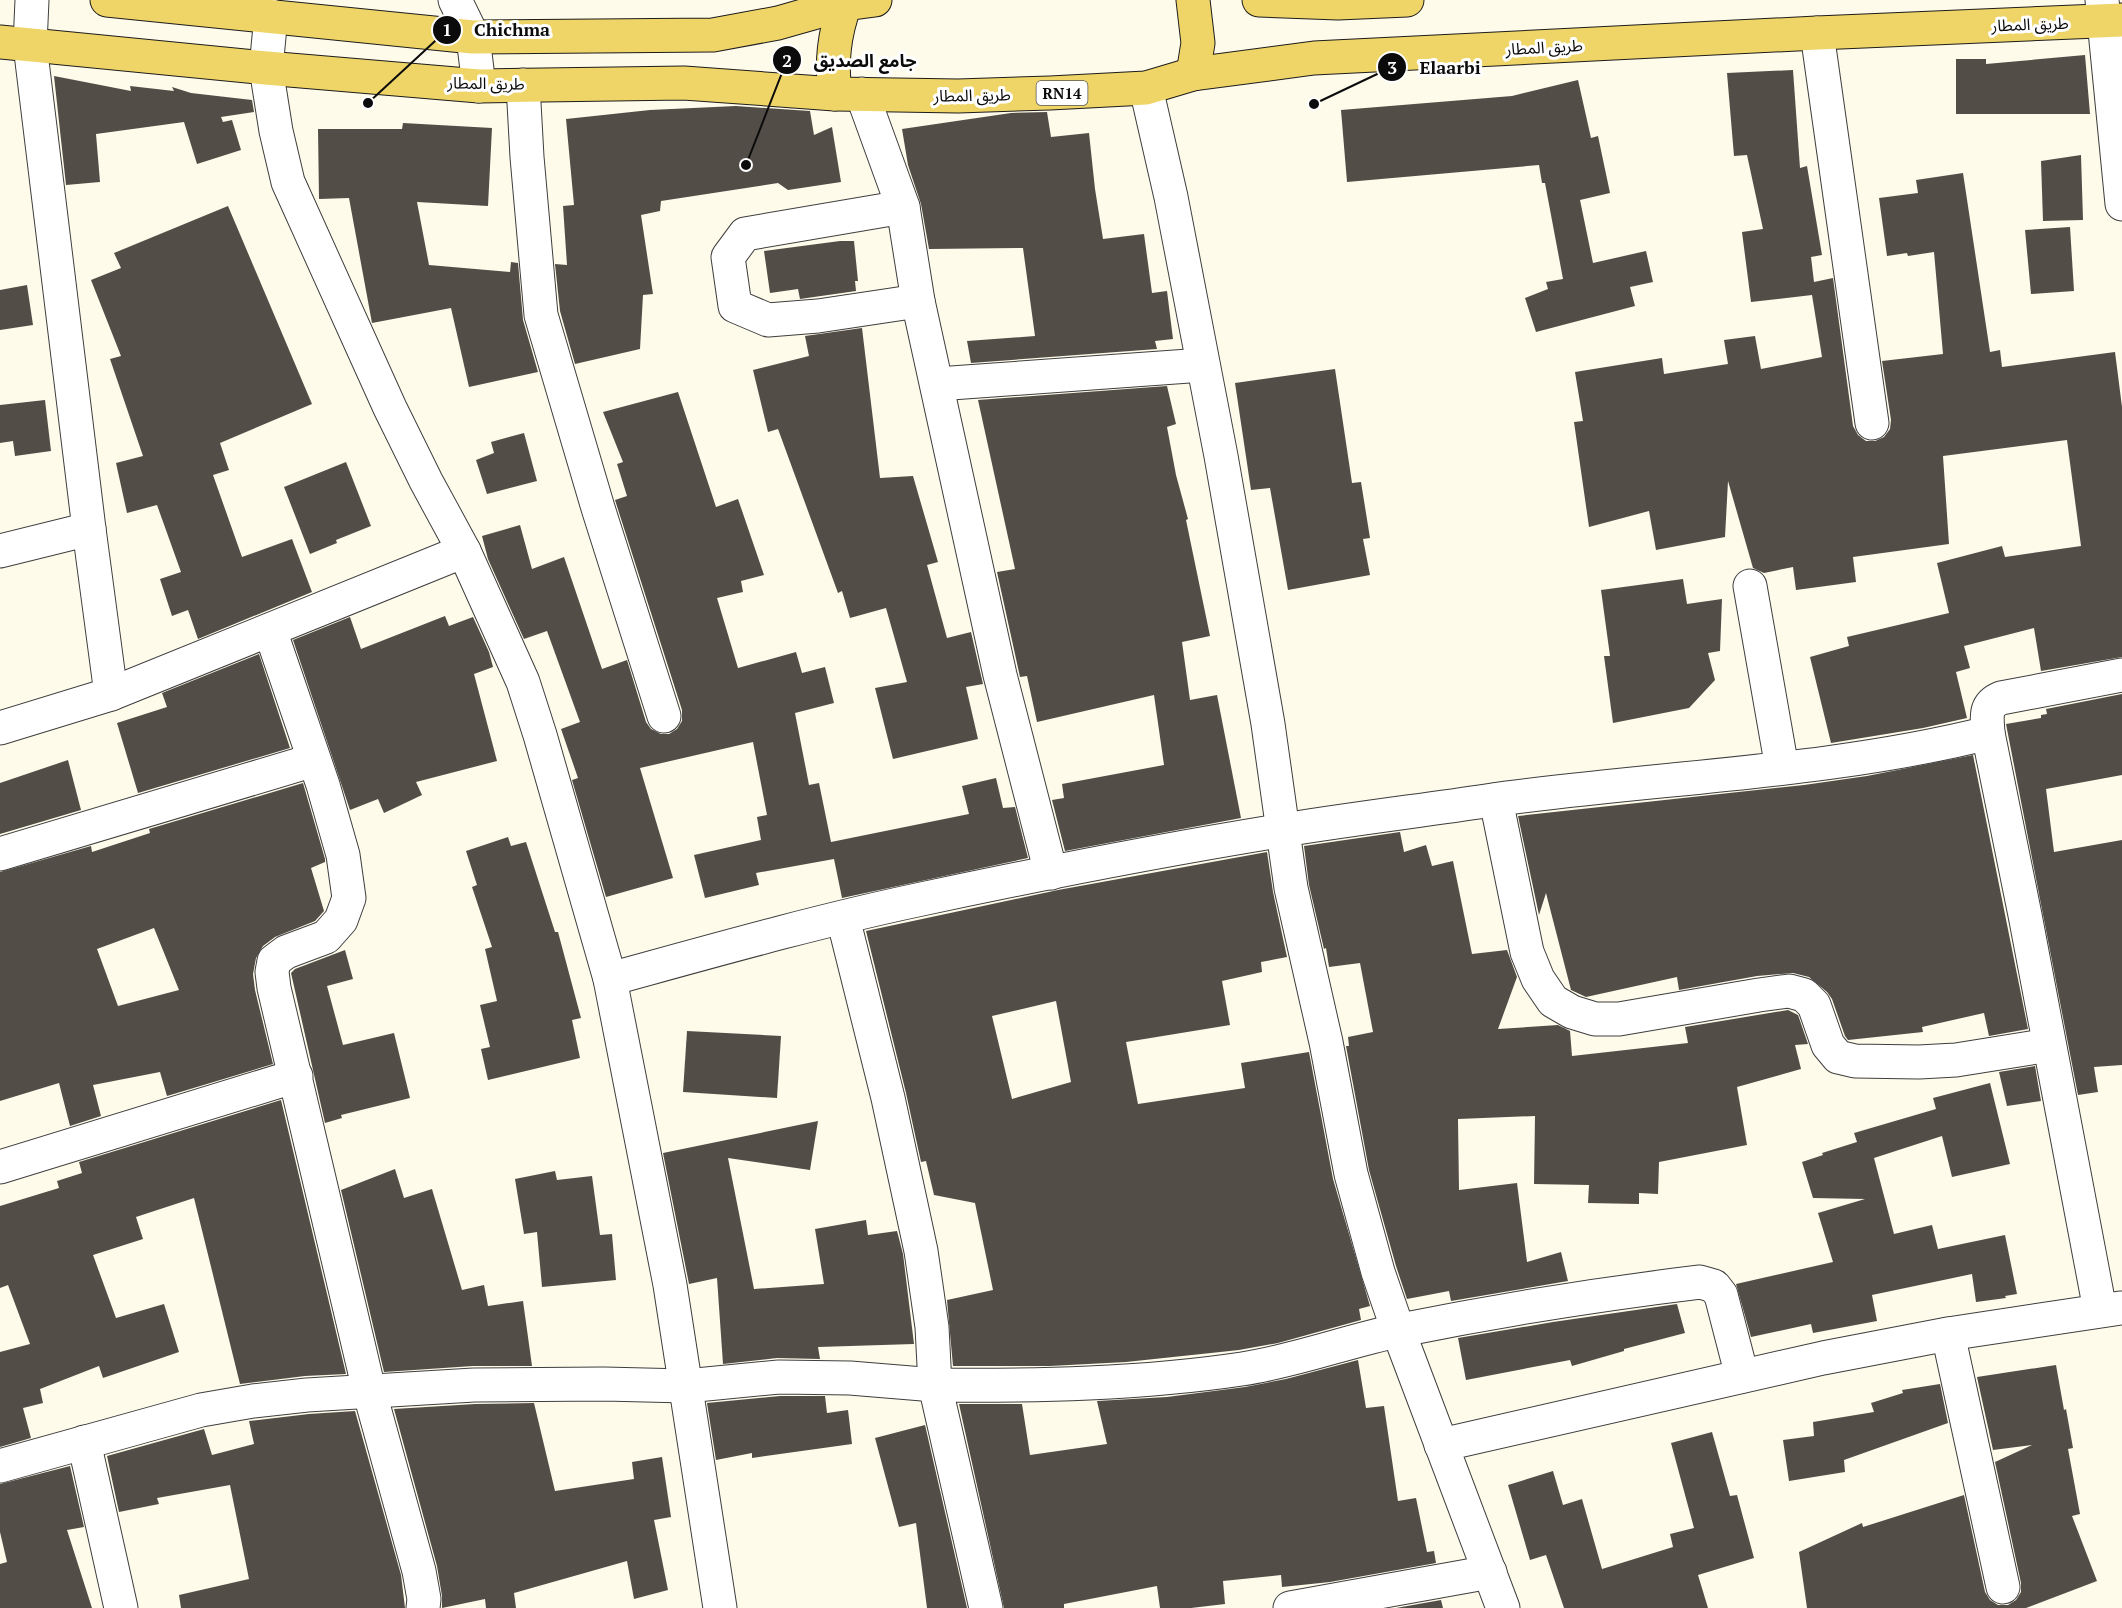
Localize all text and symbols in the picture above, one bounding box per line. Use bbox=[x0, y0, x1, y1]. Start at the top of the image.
callout: Chichma bbox=[432, 12, 562, 48]
street label: طريق المطار bbox=[1990, 12, 2069, 36]
text: 1 bbox=[442, 17, 452, 41]
text: Chichma bbox=[474, 17, 550, 41]
street label: طريق المطار bbox=[1504, 34, 1583, 60]
callout: جامع الصديق bbox=[772, 42, 929, 78]
text: 2 bbox=[782, 48, 792, 72]
text: جامع الصديق bbox=[813, 48, 917, 74]
callout: Elaarbi bbox=[1377, 49, 1493, 85]
text: 3 bbox=[1387, 55, 1397, 79]
text: Elaarbi bbox=[1419, 55, 1481, 79]
street label: طريق المطار bbox=[446, 71, 525, 95]
road number: RN14 bbox=[1036, 81, 1088, 105]
street label: طريق المطار bbox=[932, 83, 1011, 107]

